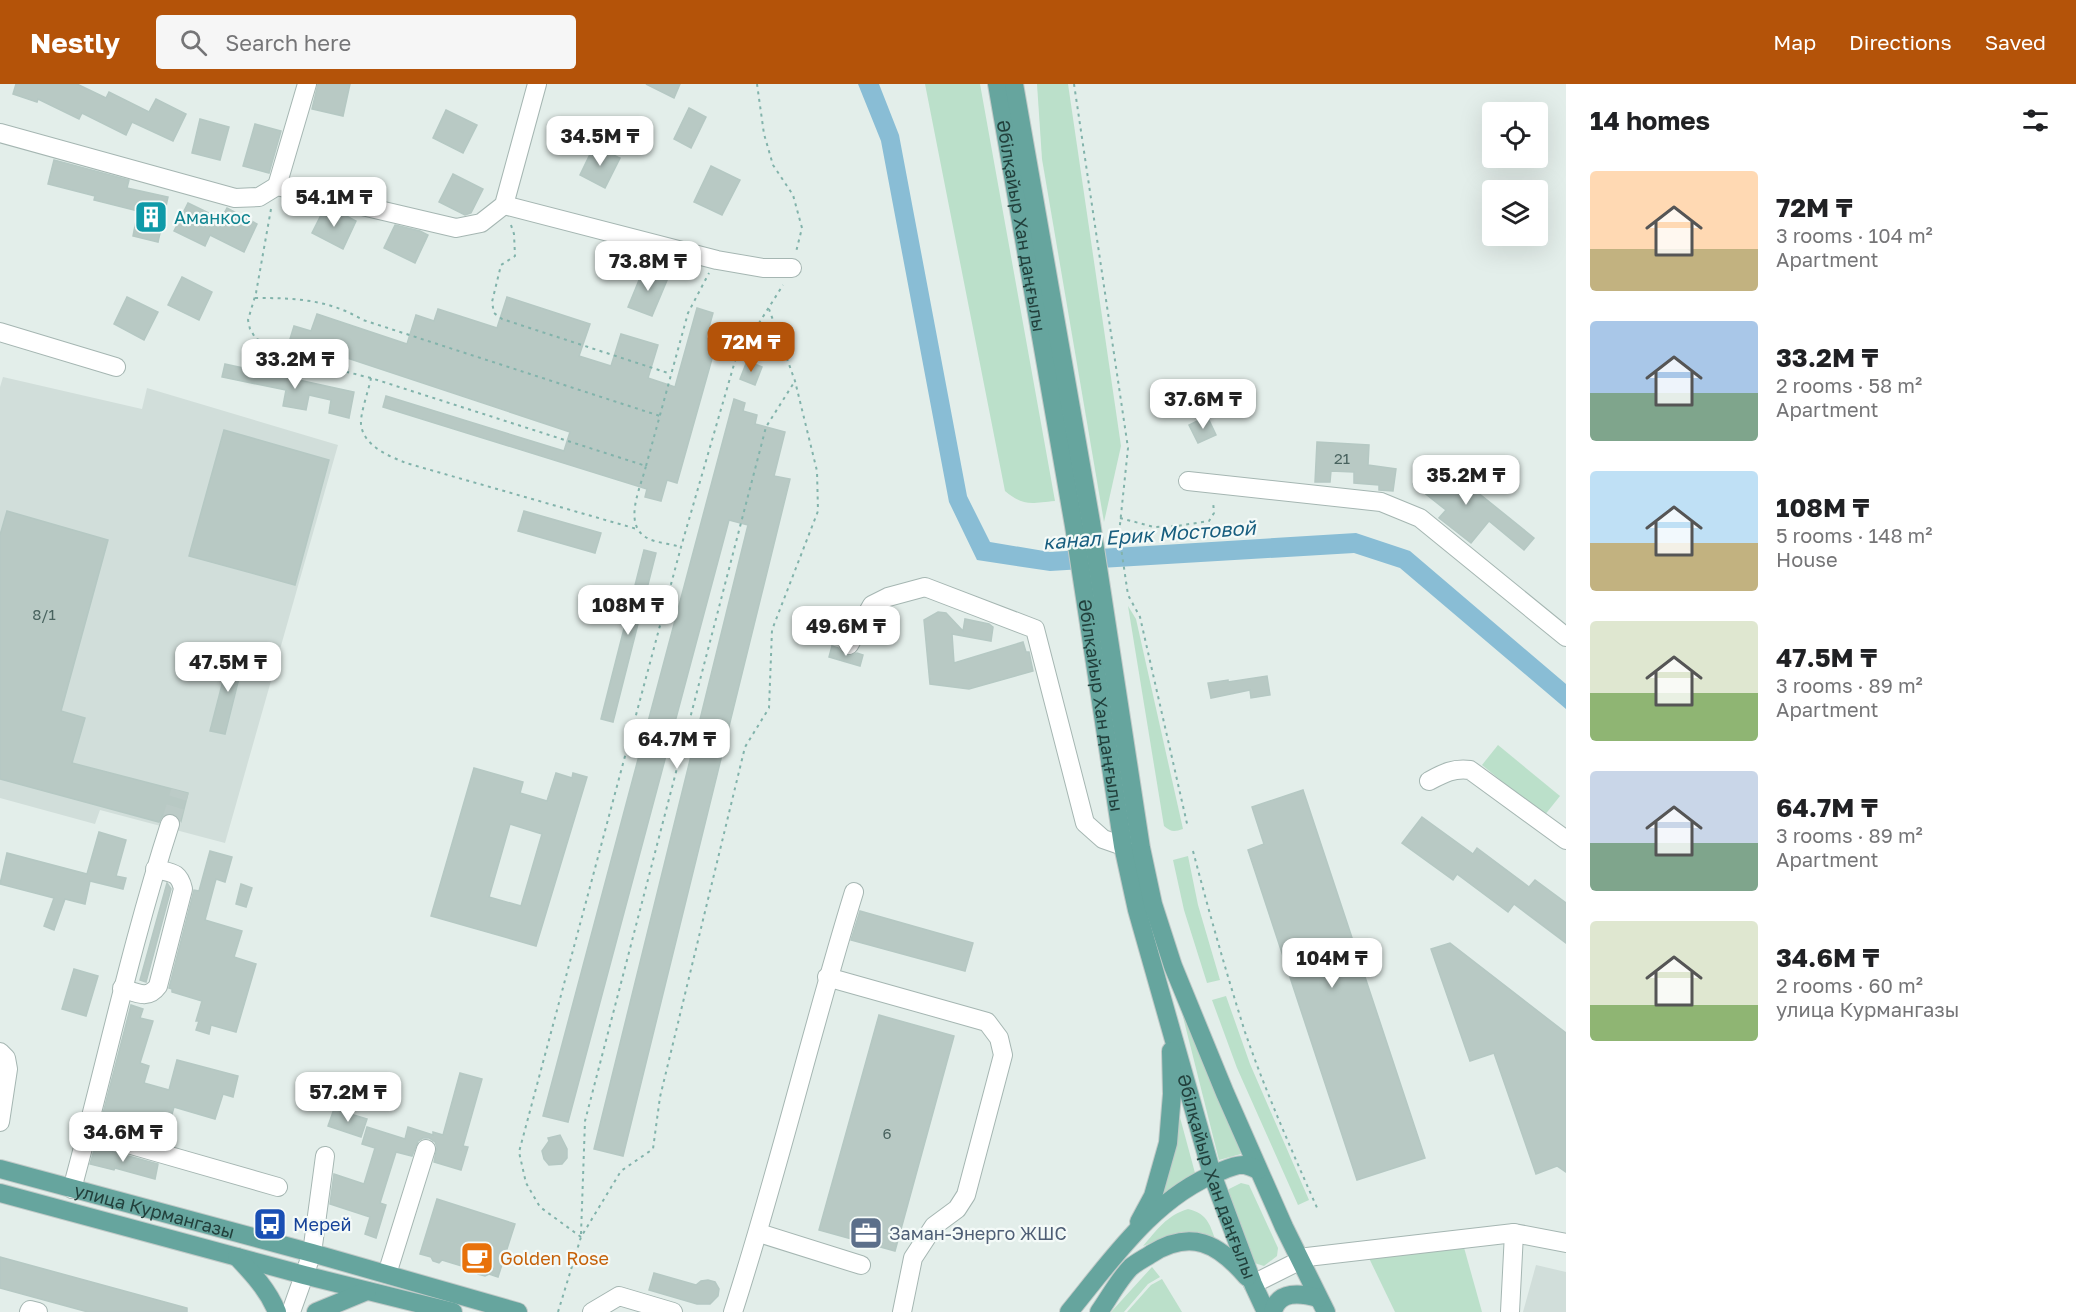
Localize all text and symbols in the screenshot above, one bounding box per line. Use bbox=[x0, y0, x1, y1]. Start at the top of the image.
search box bbox=[156, 15, 576, 69]
text: Nestly bbox=[30, 26, 120, 59]
icon: search bbox=[177, 26, 210, 59]
text: Search here bbox=[225, 29, 351, 56]
text: Map bbox=[1773, 29, 1816, 55]
text: Directions bbox=[1849, 29, 1952, 55]
text: Saved bbox=[1985, 29, 2046, 55]
map controls bbox=[1482, 102, 1548, 246]
button: locate bbox=[1482, 102, 1548, 168]
icon: filters bbox=[2019, 104, 2052, 137]
text: 14 homes bbox=[1590, 105, 1710, 136]
pin: 34.5M ₸ bbox=[545, 116, 655, 167]
street label: Әбілқайыр Хан даңғылы bbox=[992, 118, 1051, 333]
text: 34.5M ₸ bbox=[560, 123, 640, 147]
pin: 54.1M ₸ bbox=[279, 177, 389, 228]
button: layers bbox=[1482, 180, 1548, 246]
text: 54.1M ₸ bbox=[295, 184, 373, 208]
text: 72M ₸ bbox=[1776, 192, 1853, 223]
icon: home bbox=[1638, 195, 1710, 267]
building icon: Аманкос bbox=[133, 199, 169, 235]
place label: Аманкос bbox=[174, 206, 251, 228]
text: 3 rooms · 104 m² bbox=[1776, 223, 1933, 247]
pin: 73.8M ₸ bbox=[593, 241, 703, 292]
text: Apartment bbox=[1776, 247, 1879, 271]
text: 73.8M ₸ bbox=[609, 248, 687, 272]
pin: 72M ₸ bbox=[709, 322, 793, 373]
text: 72M ₸ bbox=[722, 329, 780, 353]
pin: 33.2M ₸ bbox=[240, 339, 350, 390]
text: 33.2M ₸ bbox=[1776, 342, 1878, 373]
icon: home bbox=[1638, 345, 1710, 417]
text: 33.2M ₸ bbox=[256, 346, 334, 370]
text: 2 rooms · 58 m² bbox=[1776, 373, 1922, 397]
pin: 37.6M ₸ bbox=[1148, 379, 1258, 430]
text: 37.6M ₸ bbox=[1164, 386, 1242, 410]
text: Apartment bbox=[1776, 397, 1879, 421]
house number: 21 bbox=[1334, 449, 1350, 467]
pin: 35.2M ₸ bbox=[1411, 455, 1521, 506]
text: 35.2M ₸ bbox=[1427, 462, 1505, 486]
text: 108M ₸ bbox=[1776, 492, 1869, 523]
icon: home bbox=[1638, 495, 1710, 567]
water label: канал Ерик Мостовой bbox=[1042, 514, 1258, 553]
text: 5 rooms · 148 m² bbox=[1776, 523, 1933, 547]
text: House bbox=[1776, 547, 1838, 571]
pin: 108M ₸ bbox=[579, 585, 677, 636]
text: 108M ₸ bbox=[592, 592, 664, 616]
street label: Әбілқайыр Хан даңғылы bbox=[1074, 597, 1129, 813]
house number: 8/1 bbox=[32, 605, 56, 623]
pin: 49.6M ₸ bbox=[791, 606, 901, 657]
text: 49.6M ₸ bbox=[806, 613, 886, 637]
pin: 47.5M ₸ bbox=[173, 642, 283, 693]
text: 47.5M ₸ bbox=[1776, 642, 1877, 673]
icon: home bbox=[1638, 645, 1710, 717]
text: 47.5M ₸ bbox=[189, 649, 267, 673]
text: 3 rooms · 89 m² bbox=[1776, 673, 1923, 697]
text: Apartment bbox=[1776, 697, 1879, 721]
pin: 64.7M ₸ bbox=[622, 719, 732, 770]
text: 64.7M ₸ bbox=[638, 726, 716, 750]
text: 64.7M ₸ bbox=[1776, 792, 1878, 823]
icon: home bbox=[1638, 795, 1710, 867]
text: 3 rooms · 89 m² bbox=[1776, 823, 1923, 847]
text: Apartment bbox=[1776, 847, 1879, 871]
pin: 104M ₸ bbox=[1283, 938, 1381, 989]
text: 34.6M ₸ bbox=[1776, 942, 1879, 973]
text: 104M ₸ bbox=[1296, 945, 1368, 969]
icon: home bbox=[1638, 945, 1710, 1017]
text: 2 rooms · 60 m² bbox=[1776, 973, 1923, 997]
text: улица Курмангазы bbox=[1776, 997, 1959, 1021]
street label: Әбілқайыр Хан даңғылы bbox=[1173, 1071, 1261, 1282]
pin: 57.2M ₸ bbox=[293, 1072, 403, 1123]
text: 57.2M ₸ bbox=[309, 1079, 387, 1103]
pin: 34.6M ₸ bbox=[68, 1112, 178, 1163]
text: 34.6M ₸ bbox=[83, 1119, 163, 1143]
house number: 6 bbox=[882, 1124, 892, 1142]
street label: улица Курмангазы bbox=[72, 1179, 237, 1243]
bus stop icon: Мерей bbox=[252, 1206, 288, 1242]
place label: Мерей bbox=[293, 1213, 351, 1235]
office icon: Заман-Энерго ЖШС bbox=[848, 1215, 884, 1251]
place label: Заман-Энерго ЖШС bbox=[889, 1222, 1067, 1244]
cafe icon: Golden Rose bbox=[459, 1240, 495, 1276]
place label: Golden Rose bbox=[500, 1247, 609, 1269]

